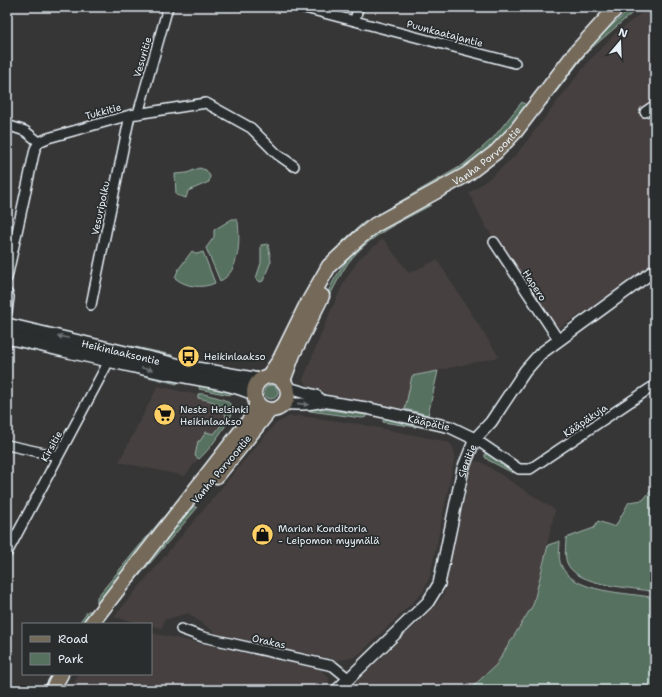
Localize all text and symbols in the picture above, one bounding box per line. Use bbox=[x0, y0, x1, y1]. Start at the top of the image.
street label: Puunkaatajantie bbox=[405, 17, 485, 50]
north arrow bbox=[600, 22, 640, 62]
text: N bbox=[617, 25, 630, 42]
street label: Vesuritie bbox=[131, 35, 155, 79]
street label: Tukkitie bbox=[84, 100, 123, 123]
street label: Vanha Porvoontie bbox=[450, 124, 524, 188]
street label: Vesuripolku bbox=[88, 180, 113, 236]
street label: Hapero bbox=[520, 267, 549, 303]
one-way arrow bbox=[57, 334, 69, 340]
street label: Heikinlaaksontie bbox=[80, 337, 162, 368]
bus stop icon: Heikinlaakso bbox=[175, 343, 201, 369]
place label: Heikinlaakso bbox=[204, 350, 266, 363]
one-way arrow bbox=[141, 367, 153, 373]
one-way arrow bbox=[297, 400, 309, 407]
street label: Kääpäkuja bbox=[561, 400, 611, 440]
supermarket icon: Neste Helsinki Heikinlaakso bbox=[151, 402, 177, 428]
place label: Neste Helsinki Heikinlaakso bbox=[180, 403, 249, 428]
street label: Kääpätie bbox=[406, 412, 452, 434]
street label: Kirsitie bbox=[38, 428, 65, 464]
street label: Vanha Porvoontie bbox=[189, 432, 254, 506]
street label: Sienitie bbox=[455, 442, 479, 479]
shop icon: Marian Konditoria - Leipomon myymälä bbox=[250, 521, 276, 547]
place label: Marian Konditoria - Leipomon myymälä bbox=[278, 522, 380, 547]
legend bbox=[22, 623, 152, 675]
text: Road bbox=[58, 631, 89, 647]
street label: Orakas bbox=[251, 632, 287, 651]
text: Park bbox=[58, 651, 84, 667]

